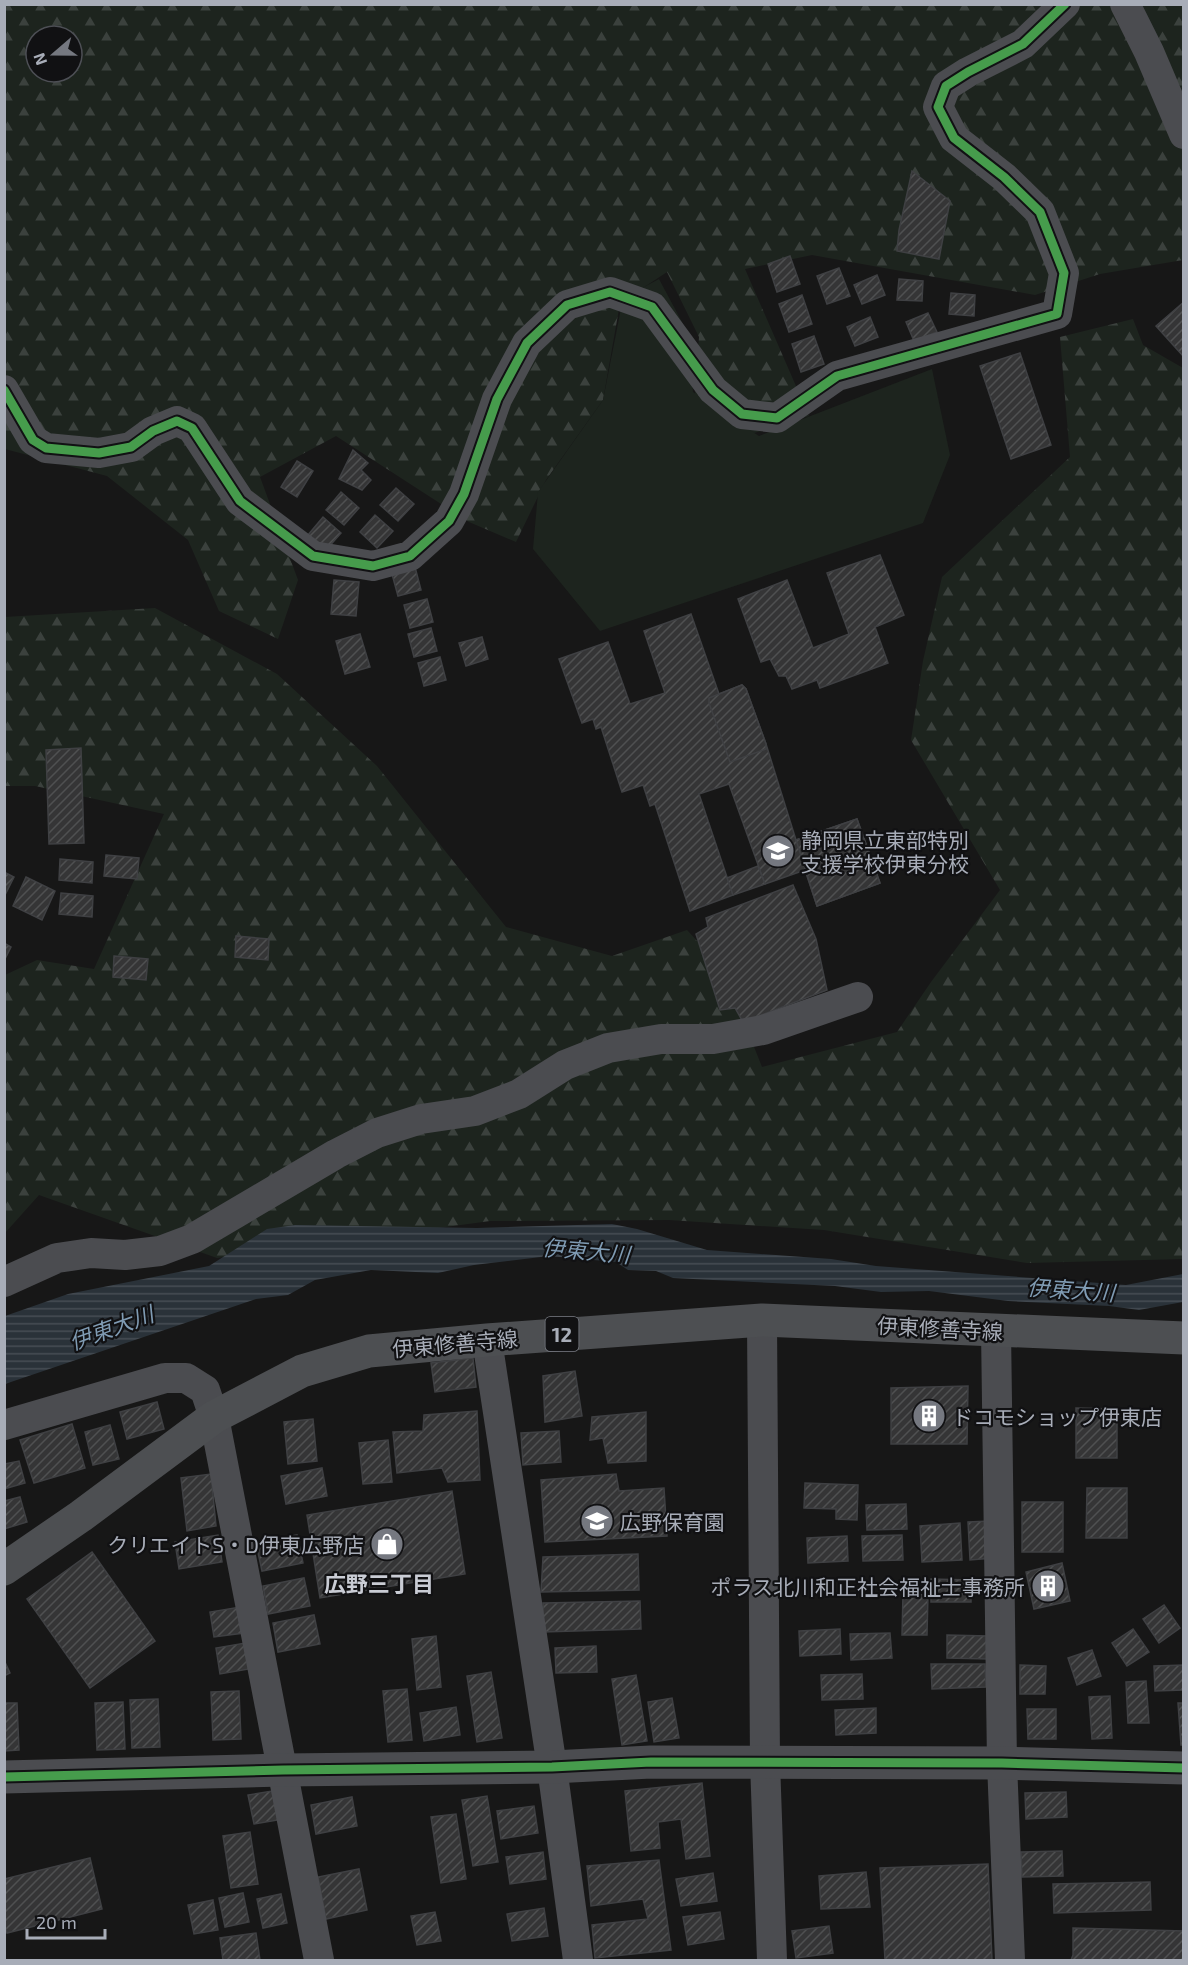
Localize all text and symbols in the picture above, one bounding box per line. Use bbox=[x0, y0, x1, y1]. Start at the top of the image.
north arrow bbox=[24, 24, 84, 84]
text: N bbox=[29, 51, 50, 68]
place label: 静岡県立東部特別 支援学校伊東分校 bbox=[801, 827, 969, 876]
school or university icon: 静岡県立東部特別 支援学校伊東分校 bbox=[760, 833, 796, 869]
water label: 伊東大川 bbox=[541, 1233, 633, 1267]
water label: 伊東大川 bbox=[1026, 1273, 1118, 1305]
water label: 伊東大川 bbox=[65, 1299, 159, 1354]
street label: 伊東修善寺線 bbox=[876, 1312, 1004, 1344]
road number: 12 bbox=[546, 1317, 578, 1351]
street label: 伊東修善寺線 bbox=[391, 1325, 519, 1361]
building icon: ドコモショップ伊東店 bbox=[911, 1398, 947, 1434]
place label: ドコモショップ伊東店 bbox=[952, 1404, 1162, 1429]
school or university icon: 広野保育園 bbox=[579, 1503, 615, 1539]
place label: 広野保育園 bbox=[620, 1509, 725, 1534]
shop icon: クリエイトS・D伊東広野店 bbox=[369, 1526, 405, 1562]
place label: クリエイトS・D伊東広野店 bbox=[107, 1532, 364, 1557]
building icon: ポラス北川和正社会福祉士事務所 bbox=[1030, 1568, 1066, 1604]
district label: 広野三丁目 bbox=[324, 1570, 434, 1596]
place label: ポラス北川和正社会福祉士事務所 bbox=[710, 1574, 1025, 1599]
scale bar bbox=[27, 1902, 105, 1940]
text: 20 m bbox=[36, 1911, 77, 1933]

